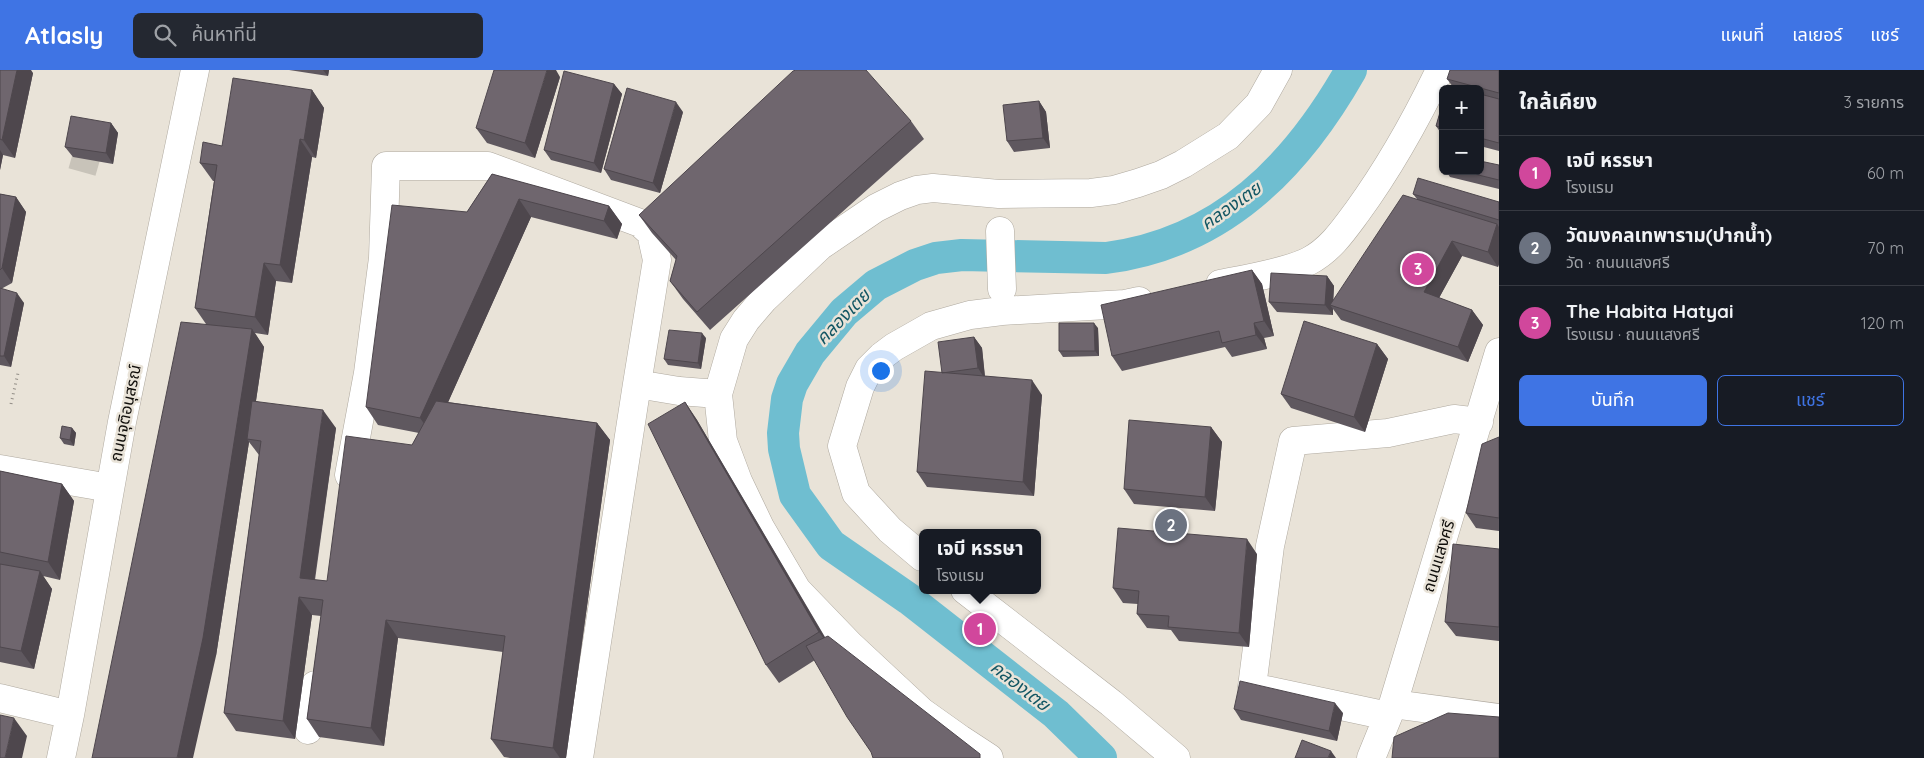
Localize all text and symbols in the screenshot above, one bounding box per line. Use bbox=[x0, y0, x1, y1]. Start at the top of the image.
search box bbox=[133, 13, 483, 58]
text: Atlasly bbox=[25, 20, 103, 50]
icon: search bbox=[151, 21, 179, 49]
text: ค้นหาที่นี่ bbox=[191, 22, 257, 46]
text: แผนที่ bbox=[1720, 23, 1764, 46]
text: เลเยอร์ bbox=[1792, 23, 1842, 46]
text: แชร์ bbox=[1870, 23, 1899, 46]
map controls bbox=[1439, 85, 1484, 175]
button: + bbox=[1439, 85, 1484, 130]
text: ใกล้เคียง bbox=[1519, 88, 1597, 114]
text: 3 รายการ bbox=[1844, 92, 1904, 112]
button: − bbox=[1439, 130, 1484, 175]
text: เจบี หรรษา bbox=[1566, 148, 1653, 172]
text: 1 bbox=[1532, 163, 1538, 183]
text: 60 m bbox=[1867, 163, 1904, 183]
water label: คลองเตย bbox=[1196, 176, 1266, 235]
text: โรงแรม bbox=[1566, 177, 1614, 197]
text: วัดมงคลเทพาราม(ปากน้ำ) bbox=[1566, 223, 1772, 247]
text: 2 bbox=[1530, 238, 1540, 258]
text: 70 m bbox=[1867, 238, 1904, 258]
pin: 3 bbox=[1402, 250, 1434, 288]
text: วัด · ถนนเเสงศรี bbox=[1566, 252, 1670, 272]
water label: คลองเตย bbox=[811, 283, 876, 349]
text: The Habita Hatyai bbox=[1566, 299, 1734, 323]
text: 3 bbox=[1531, 313, 1539, 333]
text: 120 m bbox=[1861, 313, 1904, 333]
text: โรงแรม · ถนนเเสงศรี bbox=[1566, 324, 1700, 344]
your location bbox=[868, 358, 894, 384]
street label: ถนนจุติอนุสรณ์ bbox=[105, 363, 145, 463]
button: บันทึก bbox=[1519, 375, 1707, 426]
button: แชร์ bbox=[1717, 375, 1904, 426]
pin: 2 bbox=[1155, 506, 1187, 544]
street label: ถนนเเสงศรี bbox=[1418, 517, 1458, 594]
popup bbox=[919, 529, 1041, 594]
text: เจบี หรรษา bbox=[937, 536, 1023, 560]
text: โรงแรม bbox=[937, 565, 984, 585]
pin: 1 bbox=[964, 610, 996, 648]
water label: คลองเตย bbox=[986, 655, 1055, 717]

